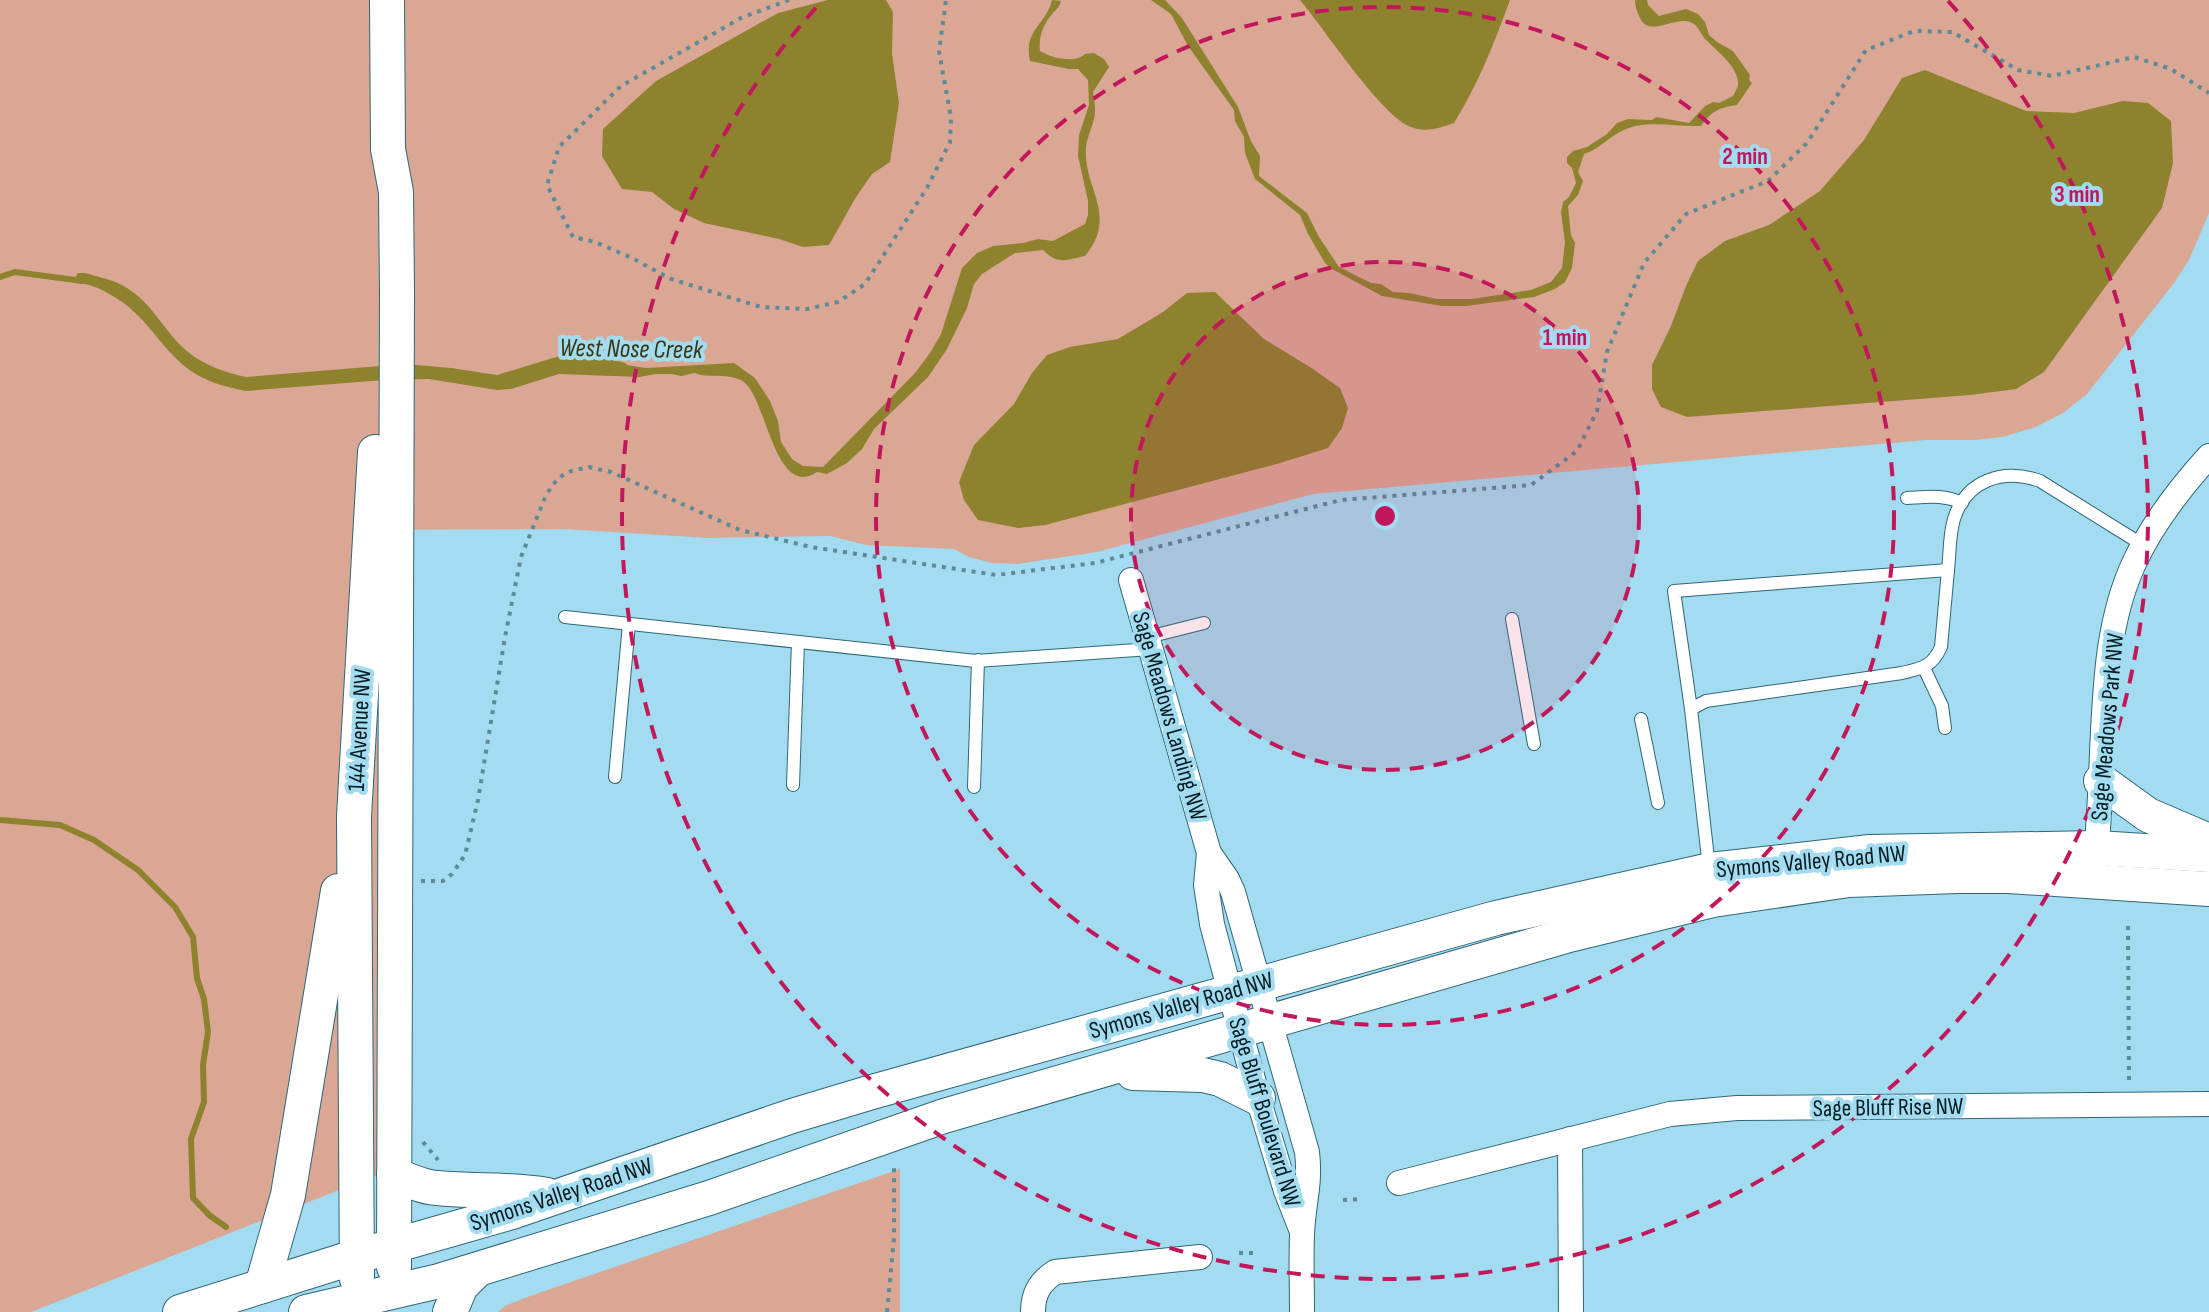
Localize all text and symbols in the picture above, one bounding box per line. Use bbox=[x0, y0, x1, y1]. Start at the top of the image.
text: 2 min bbox=[1722, 142, 1768, 171]
text: 3 min bbox=[2054, 180, 2100, 209]
text: 1 min bbox=[1543, 323, 1587, 352]
water label: West Nose Creek bbox=[559, 333, 704, 366]
centre of rings bbox=[1371, 502, 1399, 530]
street label: Sage Meadows Landing NW bbox=[1126, 608, 1213, 824]
street label: Sage Meadows Park NW bbox=[2085, 632, 2130, 822]
street label: 144 Avenue NW bbox=[342, 668, 377, 792]
street label: Symons Valley Road NW bbox=[1715, 839, 1907, 884]
street label: Symons Valley Road NW bbox=[1086, 965, 1277, 1046]
street label: Sage Bluff Boulevard NW bbox=[1222, 1014, 1307, 1211]
street label: Sage Bluff Rise NW bbox=[1812, 1092, 1964, 1123]
street label: Symons Valley Road NW bbox=[466, 1151, 656, 1238]

